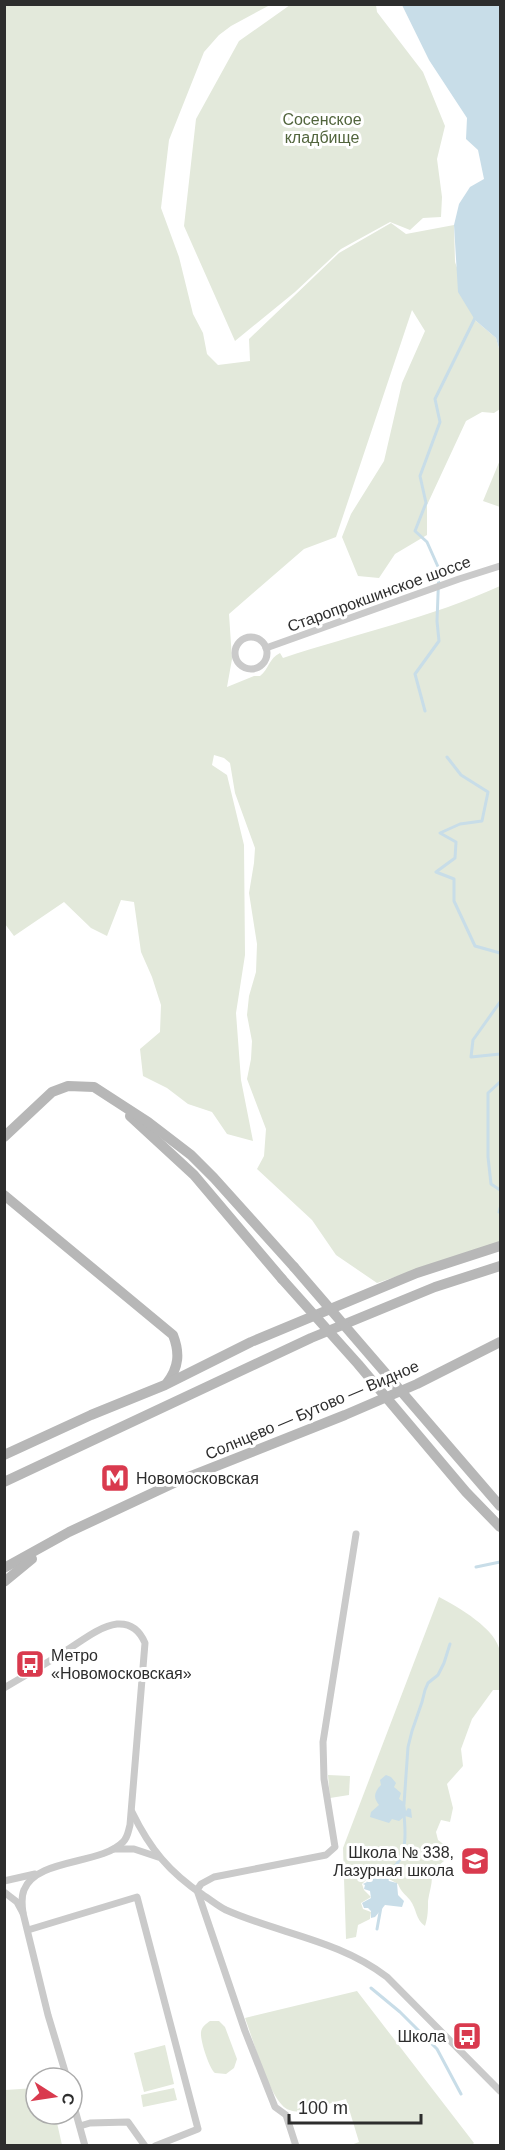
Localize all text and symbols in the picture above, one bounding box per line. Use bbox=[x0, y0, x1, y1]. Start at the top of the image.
park label: Сосенское кладбище bbox=[282, 111, 362, 146]
street label: Старопрокшинское шоссе bbox=[285, 553, 473, 635]
street label: Солнцево — Бутово — Видное bbox=[203, 1357, 421, 1463]
metro station icon: Новомосковская bbox=[99, 1462, 131, 1494]
place label: Новомосковская bbox=[136, 1470, 259, 1487]
place label: Метро «Новомосковская» bbox=[51, 1647, 192, 1682]
bus stop icon: Метро «Новомосковская» bbox=[14, 1648, 46, 1680]
place label: Школа № 338, Лазурная школа bbox=[333, 1844, 454, 1879]
school or university icon: Школа № 338, Лазурная школа bbox=[459, 1845, 491, 1877]
bus stop icon: Школа bbox=[451, 2020, 483, 2052]
place label: Школа bbox=[397, 2028, 446, 2045]
north arrow bbox=[24, 2066, 84, 2126]
scale bar bbox=[289, 2087, 421, 2125]
text: С bbox=[59, 2092, 78, 2107]
text: 100 m bbox=[298, 2098, 348, 2118]

